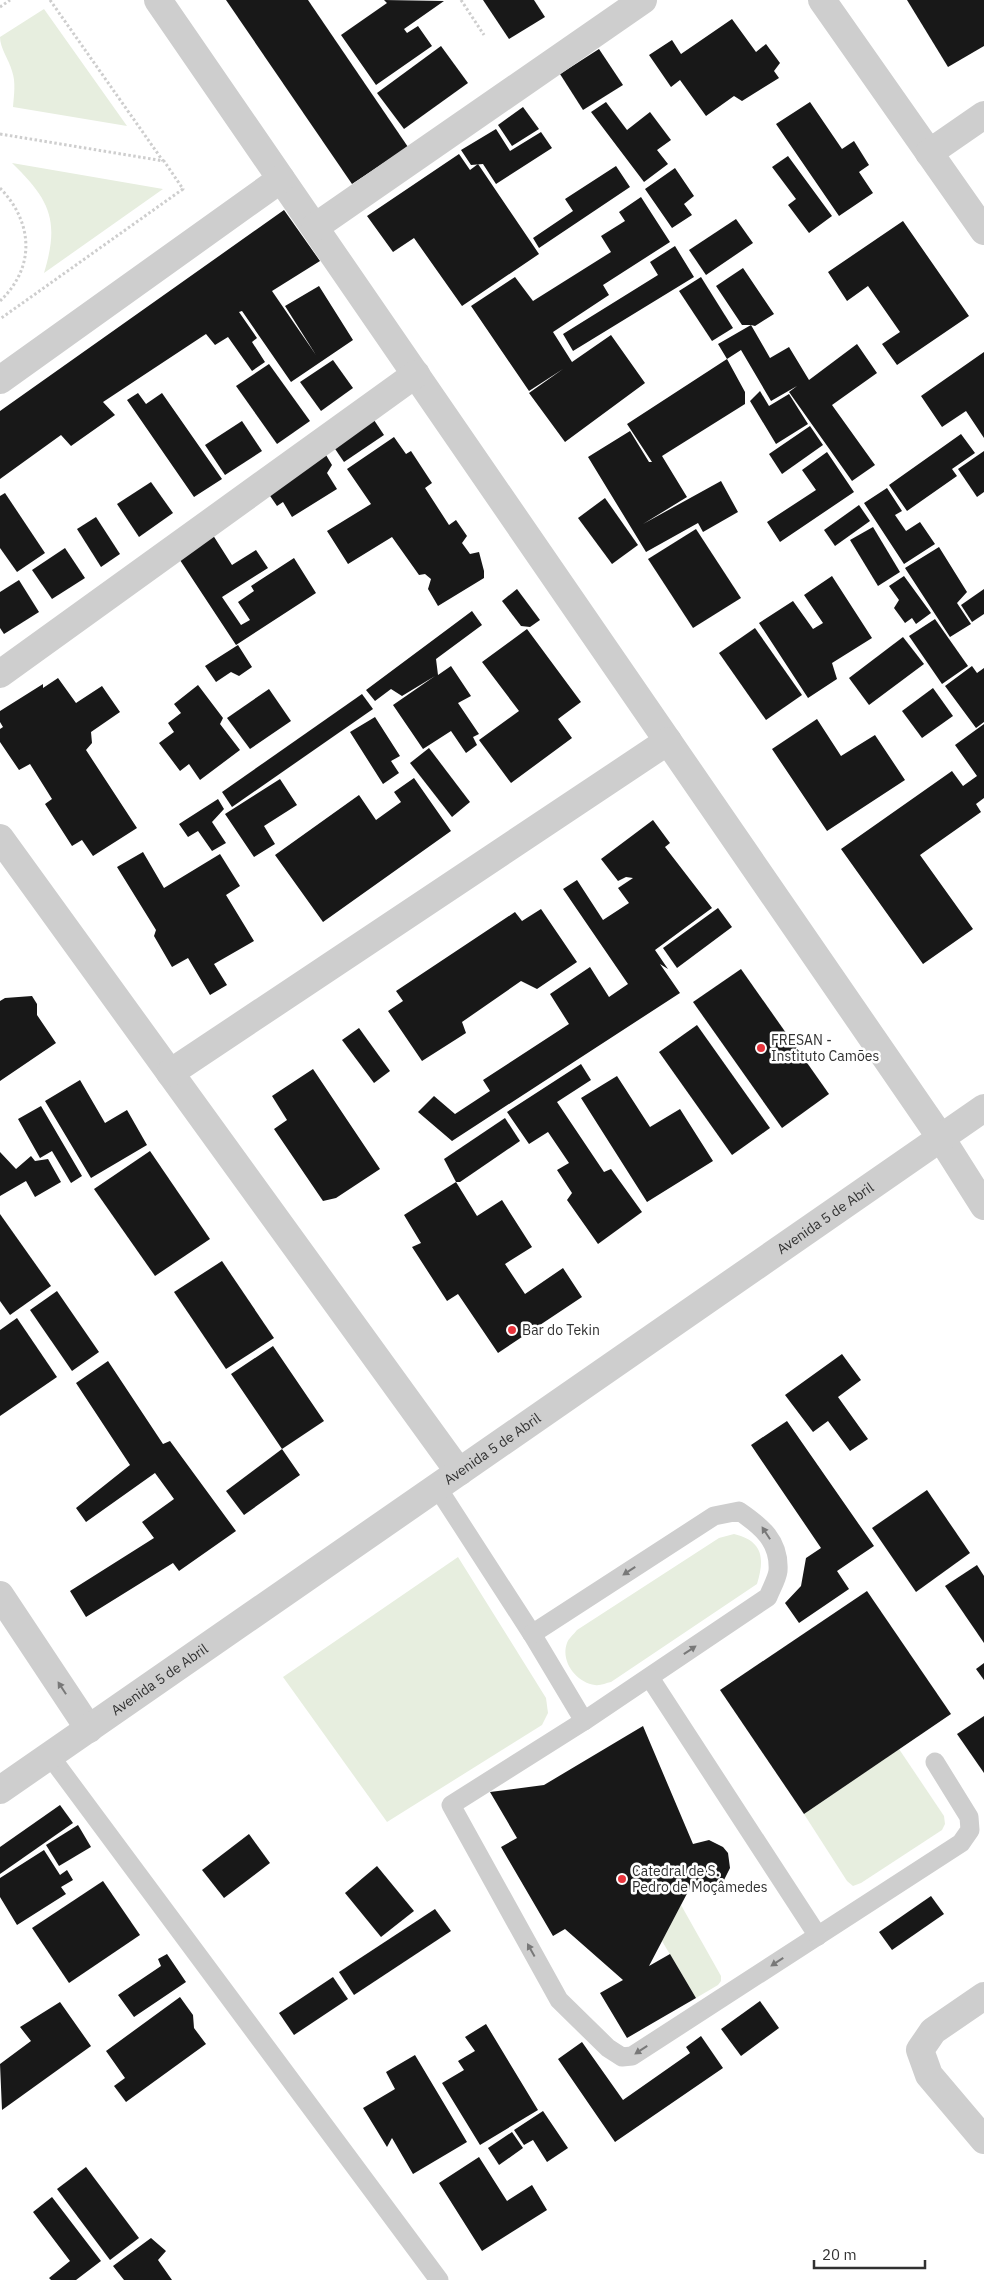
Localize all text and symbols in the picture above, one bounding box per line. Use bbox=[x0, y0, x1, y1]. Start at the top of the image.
place label: FRESAN - Instituto Camões bbox=[771, 1031, 879, 1065]
marker: FRESAN - Instituto Camões bbox=[755, 1042, 767, 1054]
street label: Avenida 5 de Abril bbox=[773, 1178, 877, 1258]
place label: Bar do Tekin bbox=[522, 1321, 600, 1339]
marker: Bar do Tekin bbox=[506, 1324, 518, 1336]
street label: Avenida 5 de Abril bbox=[440, 1409, 544, 1489]
one-way arrow bbox=[761, 1527, 771, 1540]
one-way arrow bbox=[622, 1567, 636, 1576]
street label: Avenida 5 de Abril bbox=[107, 1640, 212, 1719]
one-way arrow bbox=[684, 1645, 697, 1655]
one-way arrow bbox=[57, 1682, 67, 1695]
place label: Catedral de S. Pedro de Moçâmedes bbox=[632, 1862, 768, 1896]
marker: Catedral de S. Pedro de Moçâmedes bbox=[616, 1873, 628, 1885]
one-way arrow bbox=[527, 1944, 536, 1957]
one-way arrow bbox=[771, 1958, 784, 1967]
one-way arrow bbox=[634, 2046, 647, 2055]
scale bar bbox=[814, 2238, 925, 2270]
text: 20 m bbox=[822, 2245, 857, 2264]

